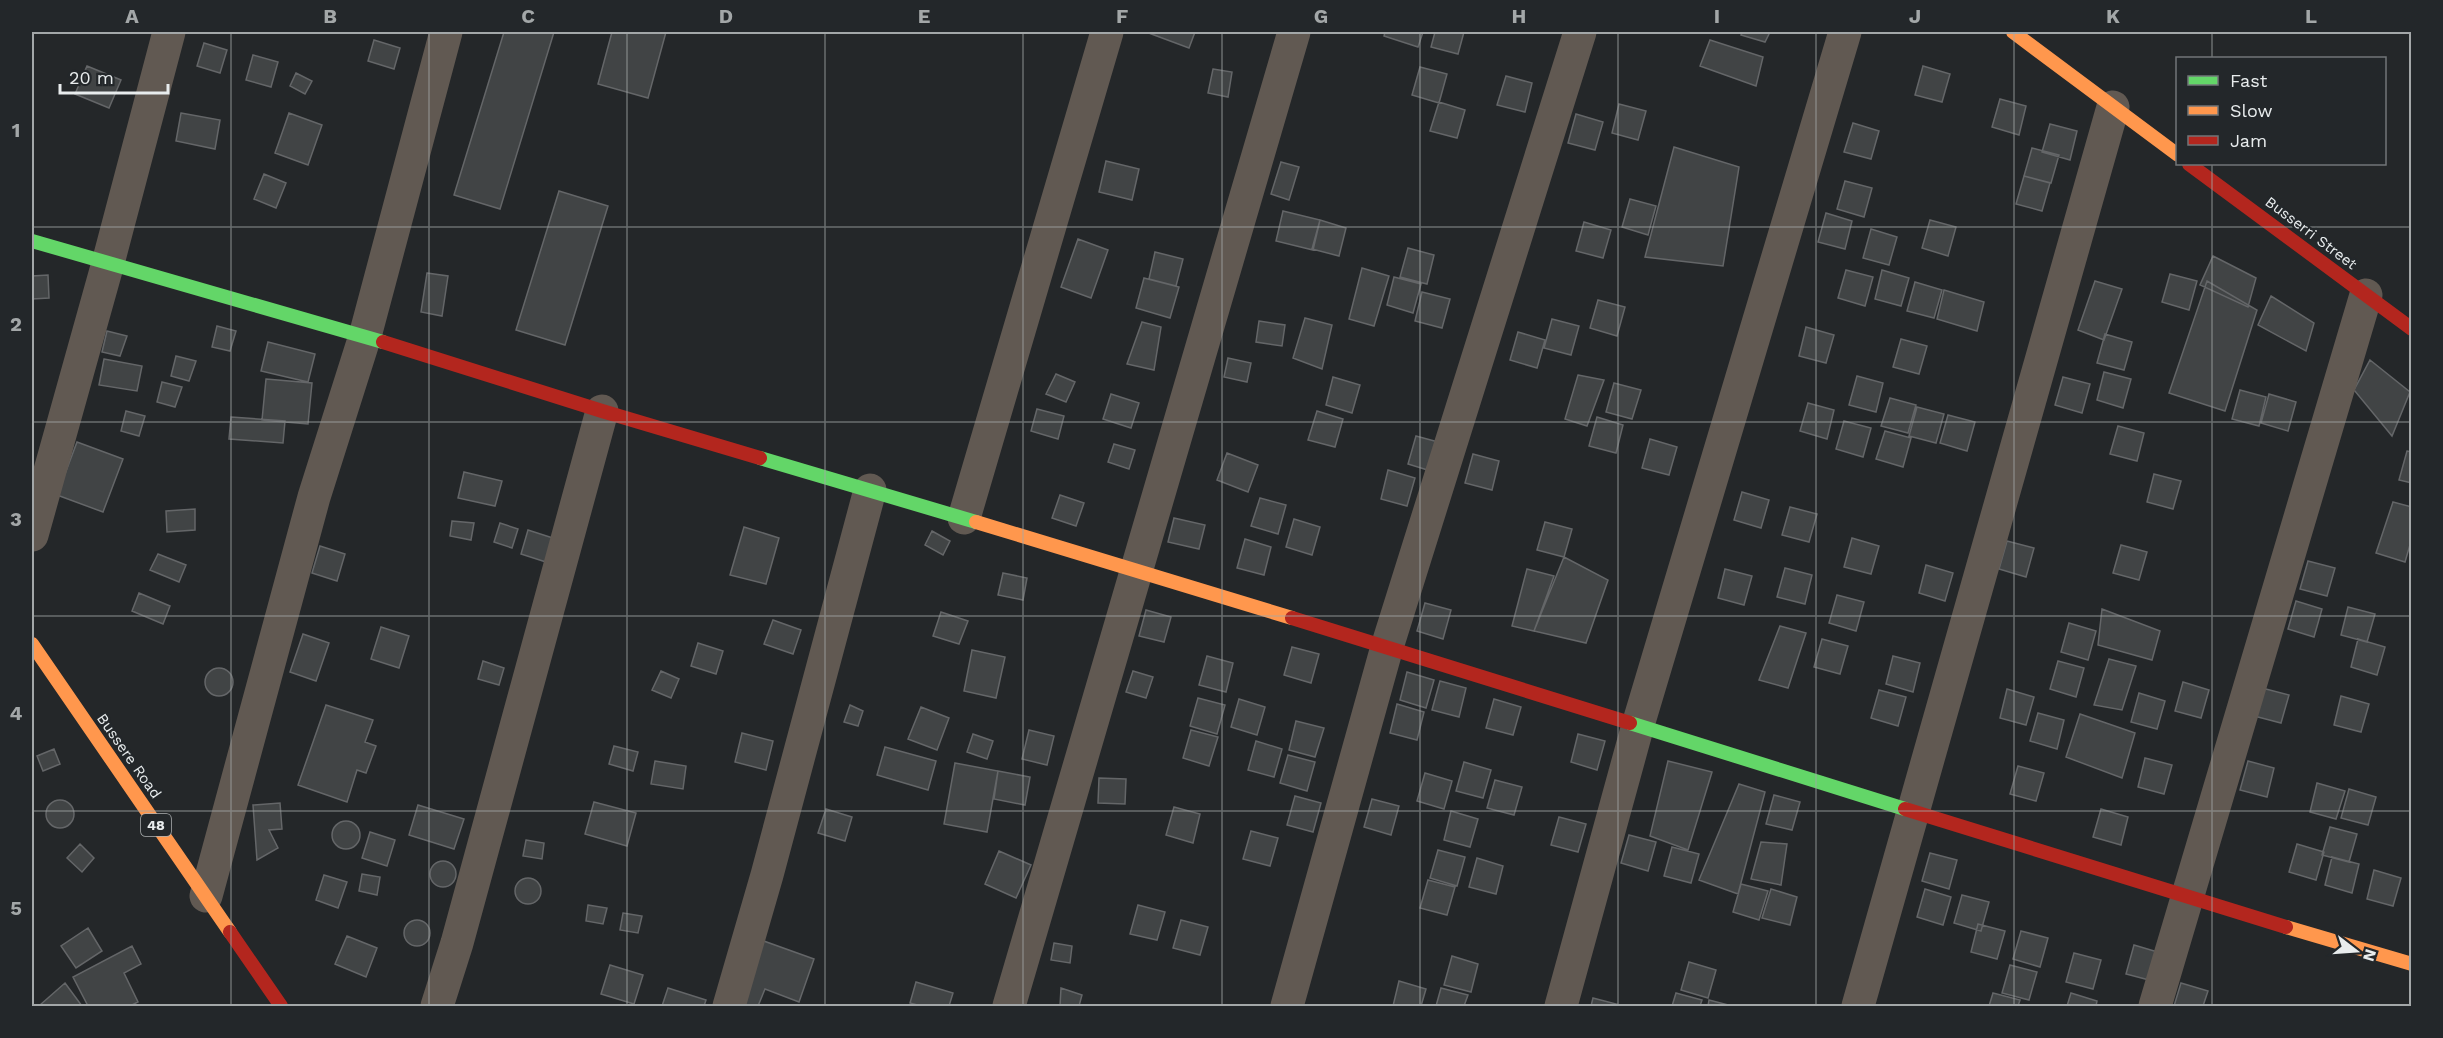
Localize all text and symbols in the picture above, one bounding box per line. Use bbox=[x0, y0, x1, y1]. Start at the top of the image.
text: A bbox=[125, 4, 139, 28]
text: B bbox=[323, 4, 337, 28]
text: C bbox=[521, 4, 535, 28]
text: D bbox=[719, 4, 733, 28]
text: E bbox=[918, 4, 930, 28]
text: F bbox=[1116, 4, 1128, 28]
text: G bbox=[1314, 4, 1328, 28]
text: H bbox=[1512, 4, 1526, 28]
text: I bbox=[1714, 4, 1720, 28]
text: J bbox=[1909, 4, 1921, 28]
text: K bbox=[2106, 4, 2120, 28]
text: L bbox=[2305, 4, 2317, 28]
scale bar bbox=[60, 57, 168, 95]
legend bbox=[2176, 57, 2386, 165]
text: 20 m bbox=[69, 67, 114, 88]
text: Fast bbox=[2230, 70, 2268, 91]
text: Slow bbox=[2230, 100, 2273, 121]
text: 1 bbox=[12, 118, 20, 142]
text: Jam bbox=[2230, 130, 2267, 151]
street label: Busserri Street bbox=[2262, 193, 2361, 274]
text: 2 bbox=[10, 312, 22, 336]
text: 3 bbox=[10, 507, 22, 531]
text: 4 bbox=[10, 701, 23, 725]
street label: Bussere Road bbox=[93, 710, 165, 802]
road number: 48 bbox=[141, 814, 171, 836]
text: 5 bbox=[10, 896, 22, 920]
north arrow bbox=[2326, 921, 2386, 981]
text: N bbox=[2359, 947, 2381, 964]

